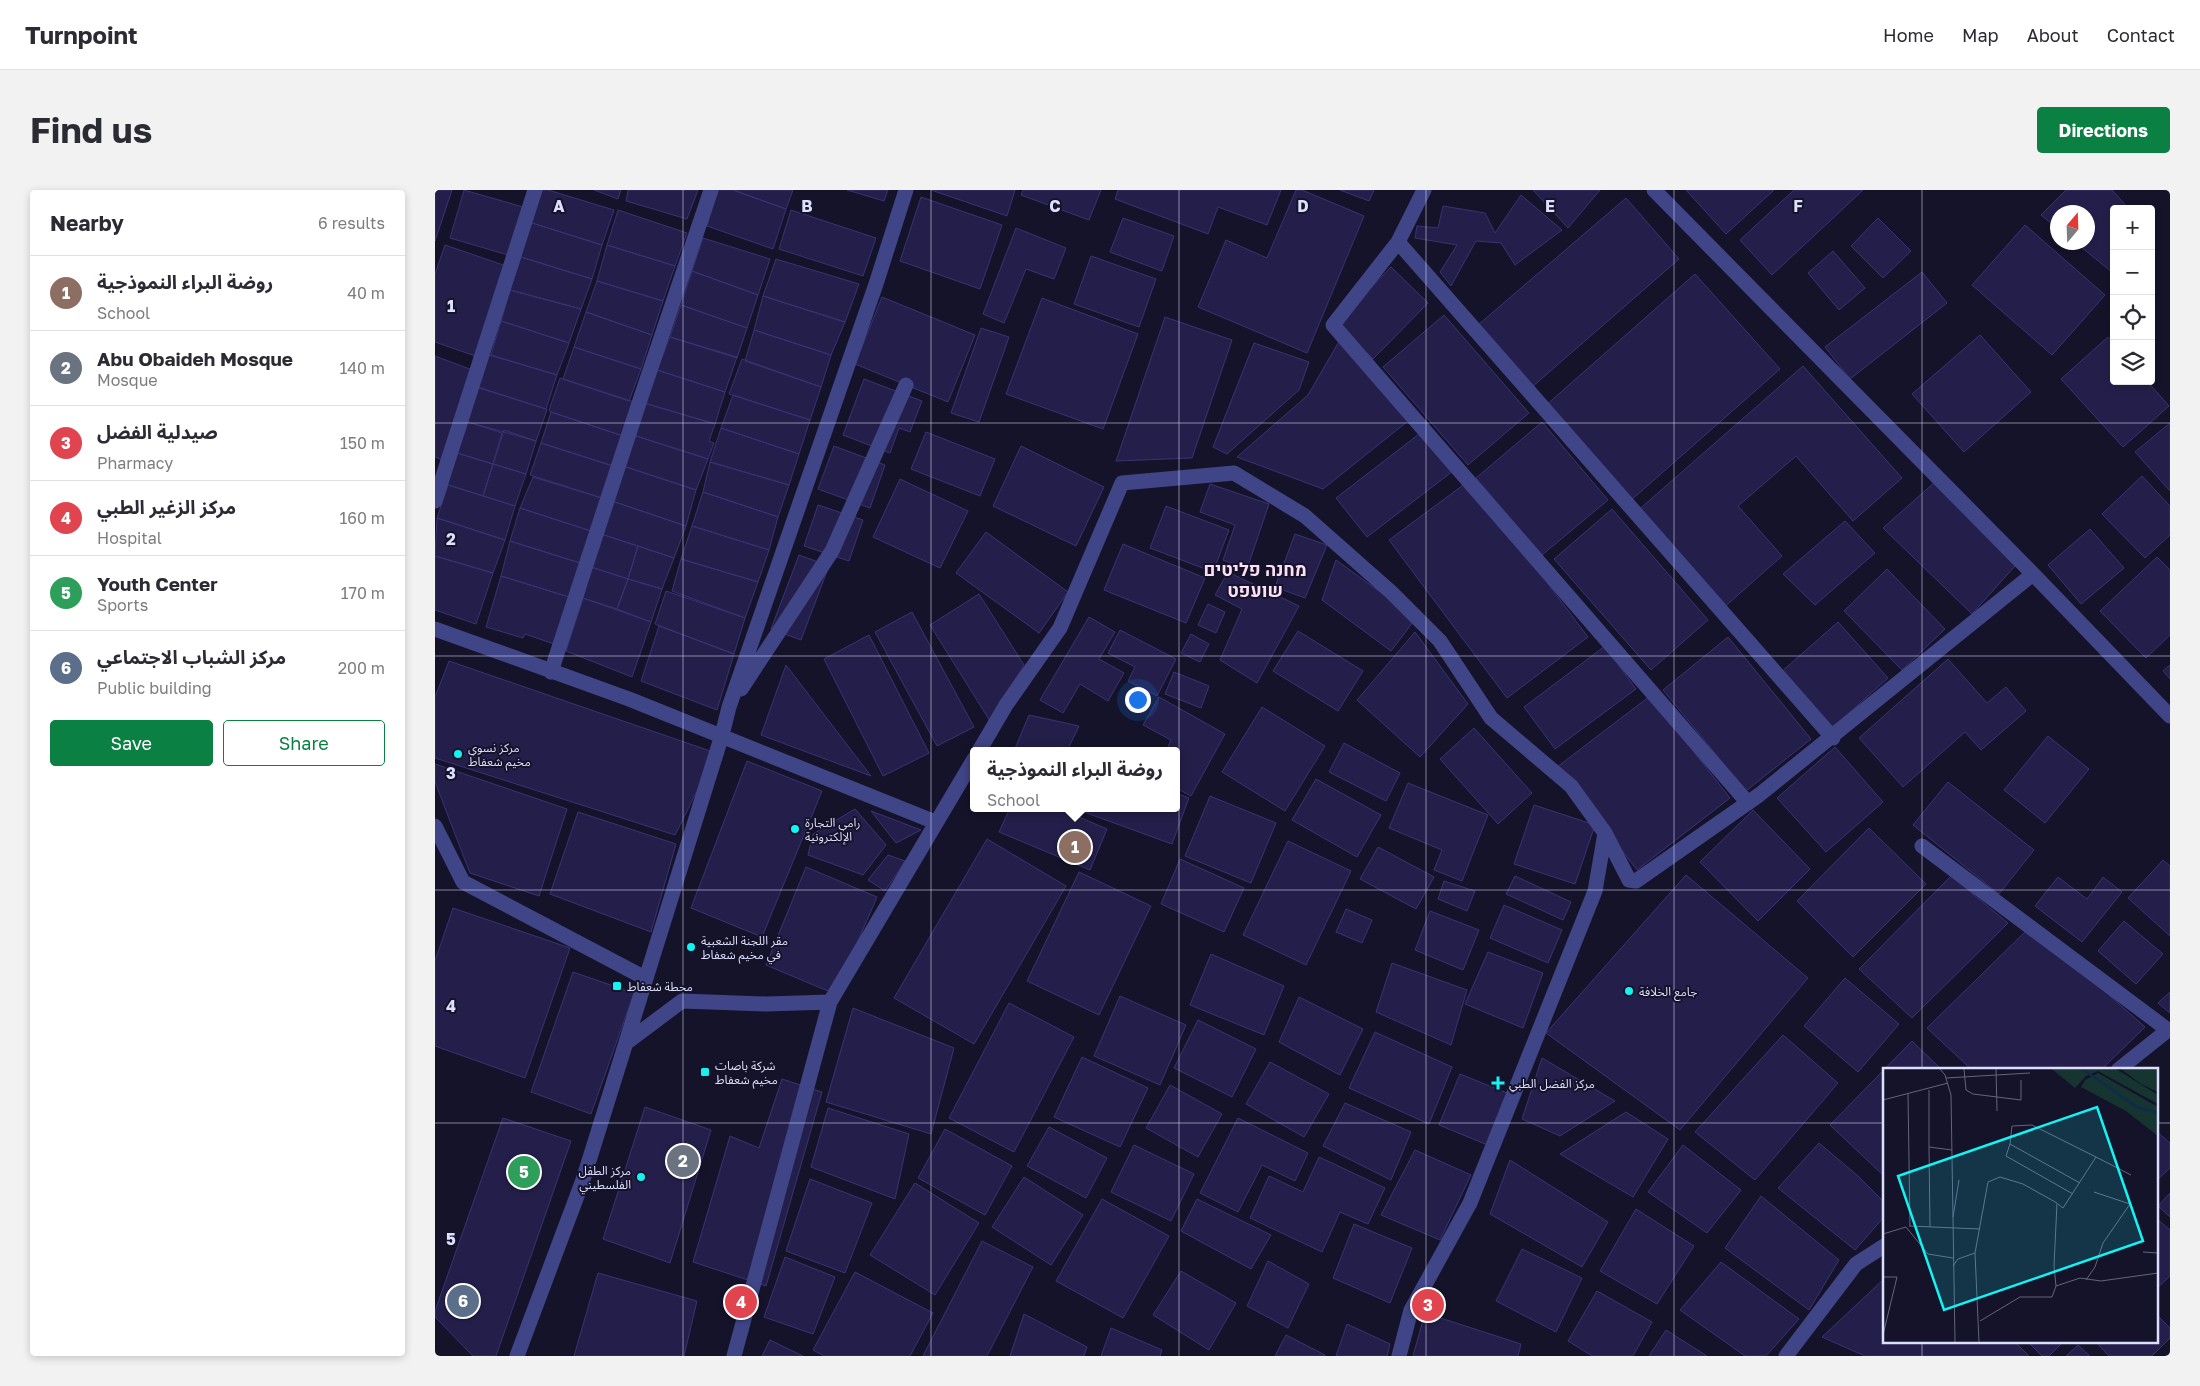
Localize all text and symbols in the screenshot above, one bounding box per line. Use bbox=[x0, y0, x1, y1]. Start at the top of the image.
text: Turnpoint bbox=[25, 20, 138, 49]
text: Home bbox=[1883, 24, 1934, 46]
text: Map bbox=[1962, 24, 1999, 46]
text: About bbox=[2027, 24, 2079, 46]
text: Contact bbox=[2107, 24, 2175, 46]
button: Directions bbox=[2037, 107, 2170, 153]
text: Find us bbox=[30, 109, 152, 151]
text: A bbox=[553, 196, 565, 216]
text: B bbox=[801, 196, 813, 216]
text: C bbox=[1049, 196, 1061, 216]
text: D bbox=[1297, 196, 1309, 216]
text: E bbox=[1545, 196, 1555, 216]
text: F bbox=[1793, 196, 1803, 216]
north arrow bbox=[2050, 205, 2095, 250]
map controls bbox=[2110, 205, 2155, 385]
button: + bbox=[2110, 205, 2155, 250]
text: Nearby bbox=[50, 210, 124, 236]
text: 6 results bbox=[318, 213, 385, 233]
button: − bbox=[2110, 250, 2155, 295]
text: روضة البراء النموذجية bbox=[97, 270, 273, 293]
text: 1 bbox=[62, 283, 70, 303]
text: 40 m bbox=[347, 283, 385, 303]
button: locate bbox=[2110, 295, 2155, 340]
text: 1 bbox=[447, 296, 455, 316]
text: School bbox=[97, 303, 150, 323]
button: layers bbox=[2110, 340, 2155, 385]
text: Abu Obaideh Mosque bbox=[97, 347, 293, 370]
text: 2 bbox=[61, 358, 71, 378]
text: 140 m bbox=[339, 358, 385, 378]
text: Mosque bbox=[97, 370, 158, 390]
text: صيدلية الفضل bbox=[97, 420, 218, 443]
text: 3 bbox=[61, 433, 71, 453]
text: 150 m bbox=[340, 433, 385, 453]
text: Pharmacy bbox=[97, 453, 173, 473]
text: مركز الزغير الطبي bbox=[97, 495, 236, 518]
text: 4 bbox=[61, 508, 71, 528]
text: 160 m bbox=[339, 508, 385, 528]
text: Hospital bbox=[97, 528, 162, 548]
text: 2 bbox=[446, 529, 456, 549]
district label: מחנה פליטים שועפט bbox=[1203, 558, 1307, 601]
text: Youth Center bbox=[97, 572, 218, 595]
text: 5 bbox=[61, 583, 71, 603]
text: 170 m bbox=[341, 583, 385, 603]
text: Sports bbox=[97, 595, 148, 615]
text: مركز الشباب الاجتماعي bbox=[97, 645, 286, 668]
text: 6 bbox=[61, 658, 71, 678]
text: 200 m bbox=[338, 658, 385, 678]
text: Public building bbox=[97, 678, 212, 698]
your location bbox=[1125, 687, 1151, 713]
button: Save bbox=[50, 720, 213, 766]
button: Share bbox=[223, 720, 385, 766]
place label: مركز نسوي مخيم شعفاط bbox=[468, 740, 531, 771]
popup bbox=[970, 747, 1180, 812]
marker: مركز نسوي مخيم شعفاط bbox=[452, 748, 464, 760]
text: روضة البراء النموذجية bbox=[987, 757, 1163, 780]
text: 3 bbox=[446, 763, 456, 783]
text: School bbox=[987, 790, 1040, 810]
place label: رامي التجارة الإلكترونية bbox=[805, 815, 860, 845]
marker: رامي التجارة الإلكترونية bbox=[789, 823, 801, 835]
pin: 1 bbox=[1059, 828, 1091, 866]
place label: مقر اللجنة الشعبية في مخيم شعفاط bbox=[701, 933, 788, 964]
marker: مقر اللجنة الشعبية في مخيم شعفاط bbox=[685, 941, 697, 953]
place label: محطة شعفاط bbox=[627, 979, 693, 994]
marker: محطة شعفاط bbox=[611, 980, 623, 992]
place label: جامع الخلافة bbox=[1639, 984, 1697, 1001]
marker: جامع الخلافة bbox=[1623, 985, 1635, 997]
text: 4 bbox=[446, 996, 456, 1016]
place label: شركة باصات مخيم شعفاط bbox=[715, 1058, 778, 1089]
marker: شركة باصات مخيم شعفاط bbox=[699, 1066, 711, 1078]
inset map bbox=[1883, 1068, 2157, 1344]
marker: مركز الفضل الطبي bbox=[1491, 1076, 1505, 1090]
place label: مركز الفضل الطبي bbox=[1509, 1076, 1595, 1093]
pin: 2 bbox=[667, 1142, 699, 1180]
pin: 5 bbox=[508, 1153, 540, 1191]
place label: مركز الطفل الفلسطيني bbox=[579, 1163, 631, 1194]
marker: مركز الطفل الفلسطيني bbox=[635, 1171, 647, 1183]
text: 5 bbox=[446, 1229, 456, 1249]
pin: 6 bbox=[447, 1282, 479, 1320]
pin: 4 bbox=[725, 1283, 757, 1321]
pin: 3 bbox=[1412, 1286, 1444, 1324]

